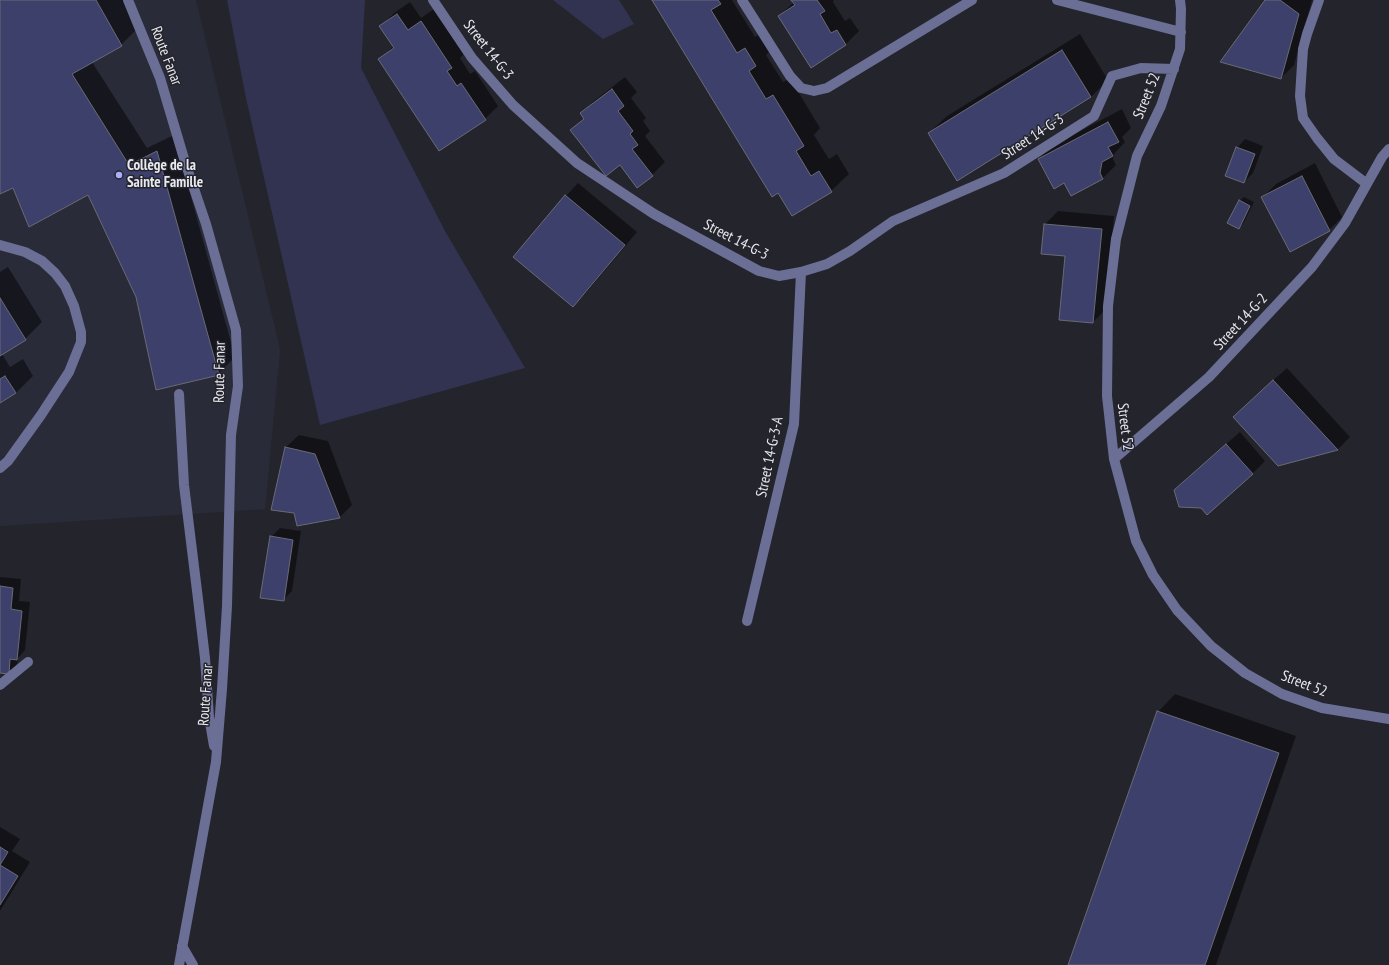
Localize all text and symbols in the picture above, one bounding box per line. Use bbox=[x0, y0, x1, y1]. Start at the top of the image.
street label: Street 14-G-3 bbox=[459, 17, 517, 83]
street label: Route Fanar bbox=[147, 24, 185, 88]
street label: Street 52 bbox=[1130, 71, 1164, 121]
street label: Street 14-G-3 bbox=[998, 110, 1068, 164]
place label: Collège de la Sainte Famille bbox=[127, 157, 203, 192]
marker: Collège de la Sainte Famille bbox=[114, 170, 124, 180]
street label: Street 14-G-3 bbox=[700, 216, 772, 264]
street label: Street 14-G-2 bbox=[1210, 290, 1272, 354]
street label: Route Fanar bbox=[210, 341, 230, 403]
street label: Street 52 bbox=[1113, 402, 1137, 452]
street label: Street 14-G-3-A bbox=[753, 415, 787, 499]
street label: Route Fanar bbox=[195, 664, 217, 726]
street label: Street 52 bbox=[1278, 667, 1330, 701]

